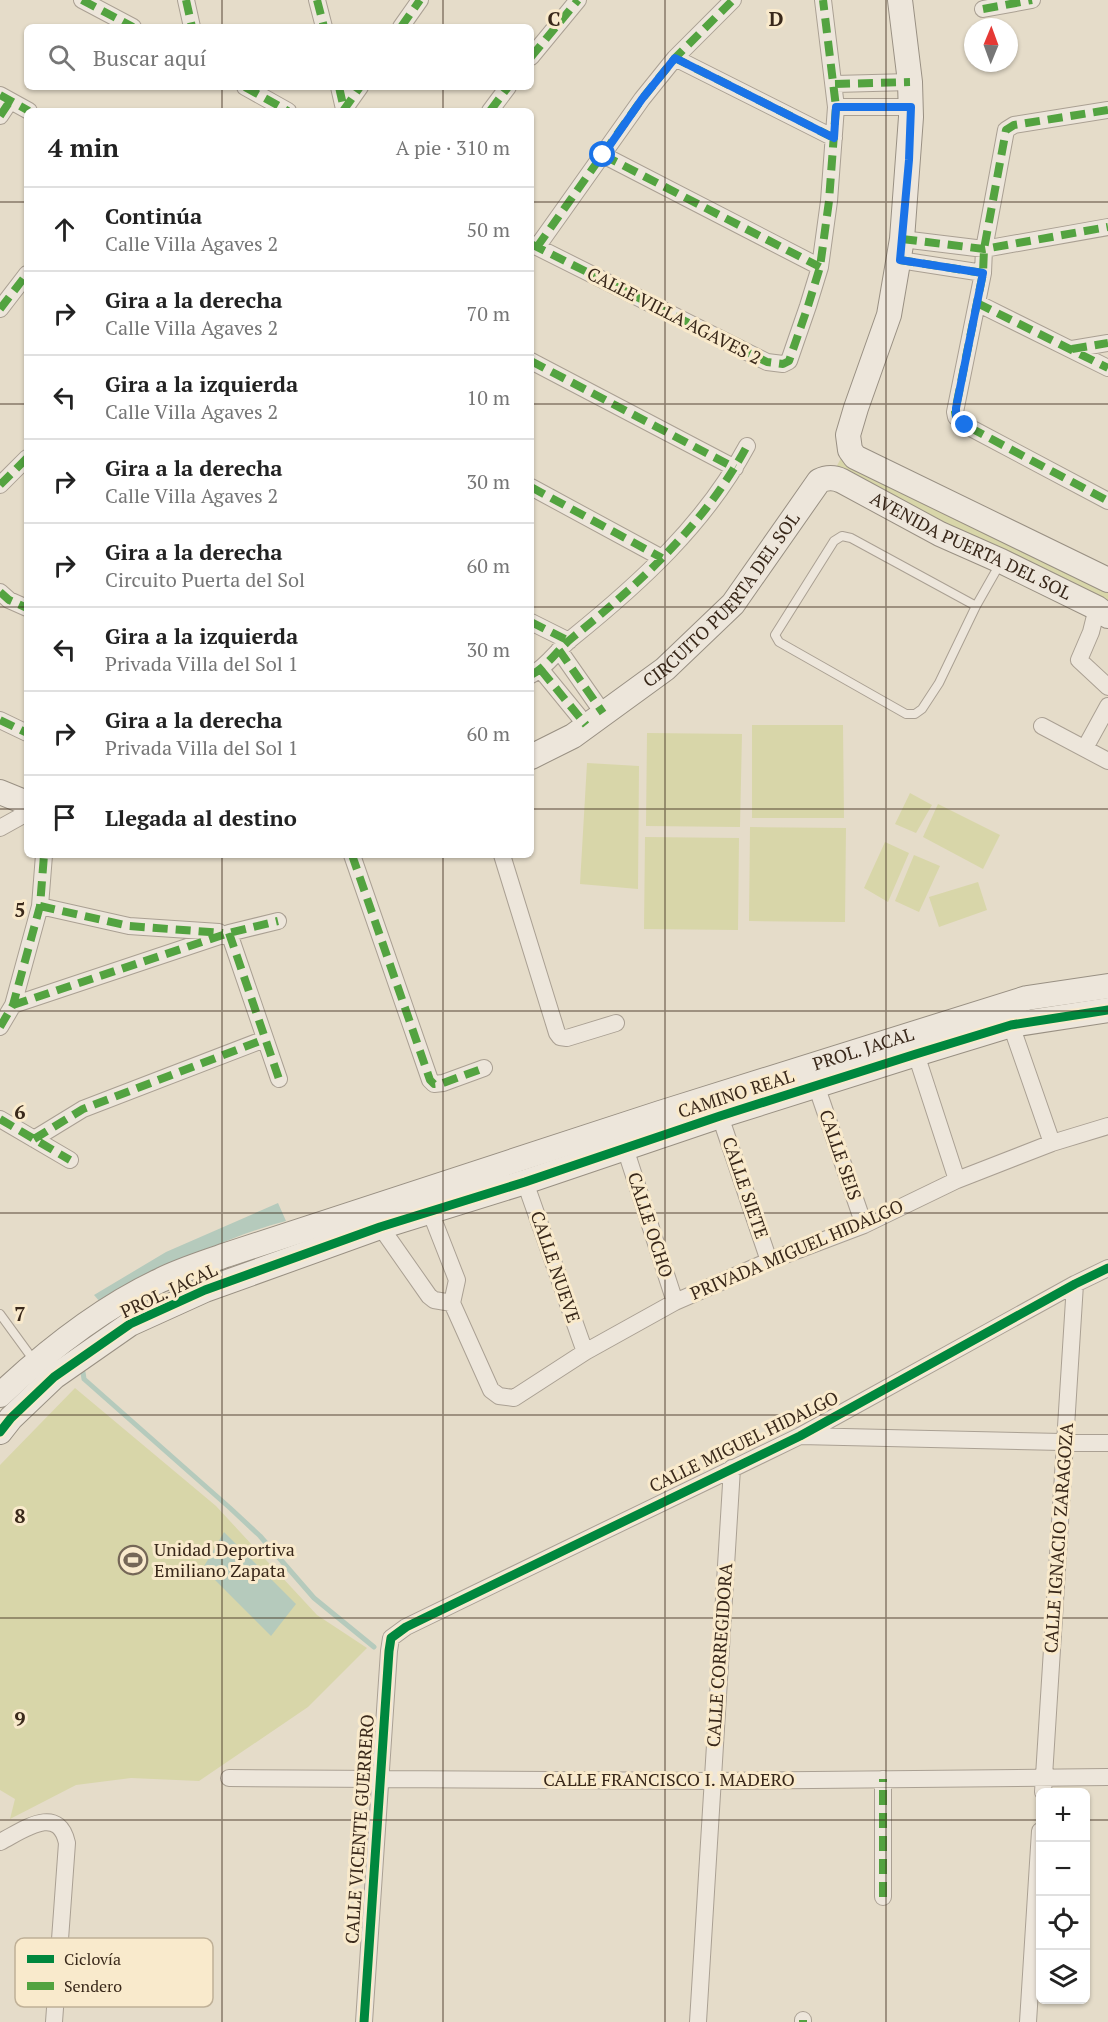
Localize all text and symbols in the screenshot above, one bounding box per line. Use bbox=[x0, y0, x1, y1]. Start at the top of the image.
text: C bbox=[547, 5, 561, 32]
text: D bbox=[769, 5, 783, 32]
north arrow bbox=[964, 18, 1018, 72]
search box bbox=[24, 24, 534, 90]
icon: search bbox=[45, 41, 78, 74]
text: Buscar aquí bbox=[93, 43, 206, 72]
text: 4 min bbox=[48, 130, 119, 164]
text: A pie · 310 m bbox=[396, 134, 510, 161]
route start bbox=[589, 141, 615, 167]
text: Continúa bbox=[105, 201, 202, 230]
icon: ahead bbox=[48, 213, 81, 246]
text: 50 m bbox=[467, 216, 510, 243]
text: Calle Villa Agaves 2 bbox=[105, 230, 278, 257]
street label: CALLE VILLA AGAVES 2 bbox=[583, 261, 766, 369]
text: Gira a la derecha bbox=[105, 285, 283, 314]
icon: right bbox=[48, 297, 81, 330]
text: 70 m bbox=[467, 300, 510, 327]
text: Calle Villa Agaves 2 bbox=[105, 314, 278, 341]
text: Gira a la izquierda bbox=[105, 369, 298, 398]
icon: left bbox=[48, 381, 81, 414]
text: 10 m bbox=[467, 384, 510, 411]
text: Calle Villa Agaves 2 bbox=[105, 398, 278, 425]
route end bbox=[951, 411, 977, 437]
text: Gira a la derecha bbox=[105, 453, 283, 482]
icon: right bbox=[48, 465, 81, 498]
text: 30 m bbox=[467, 468, 510, 495]
text: Calle Villa Agaves 2 bbox=[105, 482, 278, 509]
street label: AVENIDA PUERTA DEL SOL bbox=[866, 486, 1076, 605]
street label: CIRCUITO PUERTA DEL SOL bbox=[637, 507, 805, 692]
text: Gira a la derecha bbox=[105, 537, 283, 566]
icon: right bbox=[48, 549, 81, 582]
text: 60 m bbox=[467, 552, 510, 579]
text: Circuito Puerta del Sol bbox=[105, 566, 305, 593]
text: Gira a la izquierda bbox=[105, 621, 298, 650]
icon: left bbox=[48, 633, 81, 666]
text: 30 m bbox=[467, 636, 510, 663]
text: Privada Villa del Sol 1 bbox=[105, 650, 298, 677]
text: Gira a la derecha bbox=[105, 705, 283, 734]
icon: right bbox=[48, 717, 81, 750]
text: 60 m bbox=[467, 720, 510, 747]
text: Privada Villa del Sol 1 bbox=[105, 734, 298, 761]
icon: arrive bbox=[48, 801, 81, 834]
text: Llegada al destino bbox=[105, 803, 297, 832]
text: 5 bbox=[14, 896, 26, 923]
street label: PROL. JACAL bbox=[810, 1021, 916, 1075]
street label: CAMINO REAL bbox=[675, 1063, 797, 1123]
text: 6 bbox=[14, 1098, 26, 1125]
street label: CALLE SEIS bbox=[814, 1106, 868, 1203]
street label: CALLE SIETE bbox=[717, 1134, 775, 1242]
street label: CALLE OCHO bbox=[623, 1169, 679, 1280]
street label: PRIVADA MIGUEL HIDALGO bbox=[686, 1193, 907, 1305]
street label: CALLE NUEVE bbox=[526, 1208, 586, 1326]
street label: PROL. JACAL bbox=[116, 1257, 221, 1323]
text: 7 bbox=[14, 1300, 26, 1327]
street label: CALLE MIGUEL HIDALGO bbox=[645, 1385, 842, 1497]
street label: CALLE IGNACIO ZARAGOZA bbox=[1038, 1421, 1078, 1654]
text: 8 bbox=[14, 1502, 26, 1529]
place label: Unidad Deportiva Emiliano Zapata bbox=[154, 1537, 295, 1582]
sports icon: Unidad Deportiva Emiliano Zapata bbox=[117, 1544, 149, 1576]
street label: CALLE CORREGIDORA bbox=[701, 1561, 737, 1748]
text: 9 bbox=[14, 1705, 26, 1732]
street label: CALLE VICENTE GUERRERO bbox=[339, 1713, 379, 1945]
street label: CALLE FRANCISCO I. MADERO bbox=[543, 1767, 795, 1791]
map controls bbox=[1036, 1788, 1090, 2004]
button: + bbox=[1036, 1788, 1090, 1842]
button: − bbox=[1036, 1842, 1090, 1896]
button: locate bbox=[1036, 1896, 1090, 1950]
legend bbox=[15, 1938, 213, 2007]
text: Ciclovía bbox=[64, 1948, 121, 1970]
button: layers bbox=[1036, 1950, 1090, 2004]
text: Sendero bbox=[64, 1975, 122, 1997]

